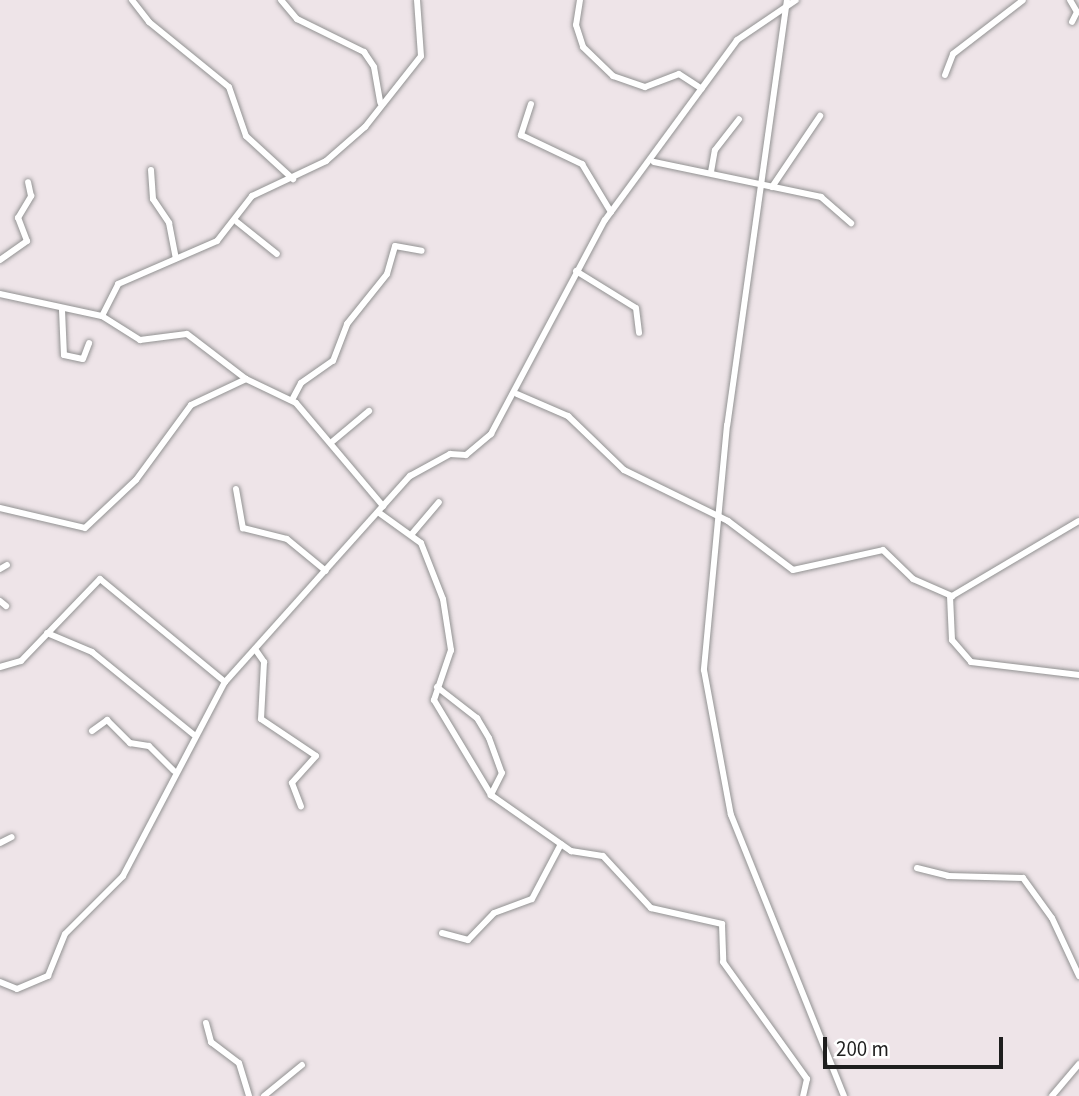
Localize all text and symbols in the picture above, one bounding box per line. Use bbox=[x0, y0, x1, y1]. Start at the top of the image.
scale bar bbox=[827, 1023, 1007, 1066]
text: 200 m bbox=[836, 1034, 889, 1064]

